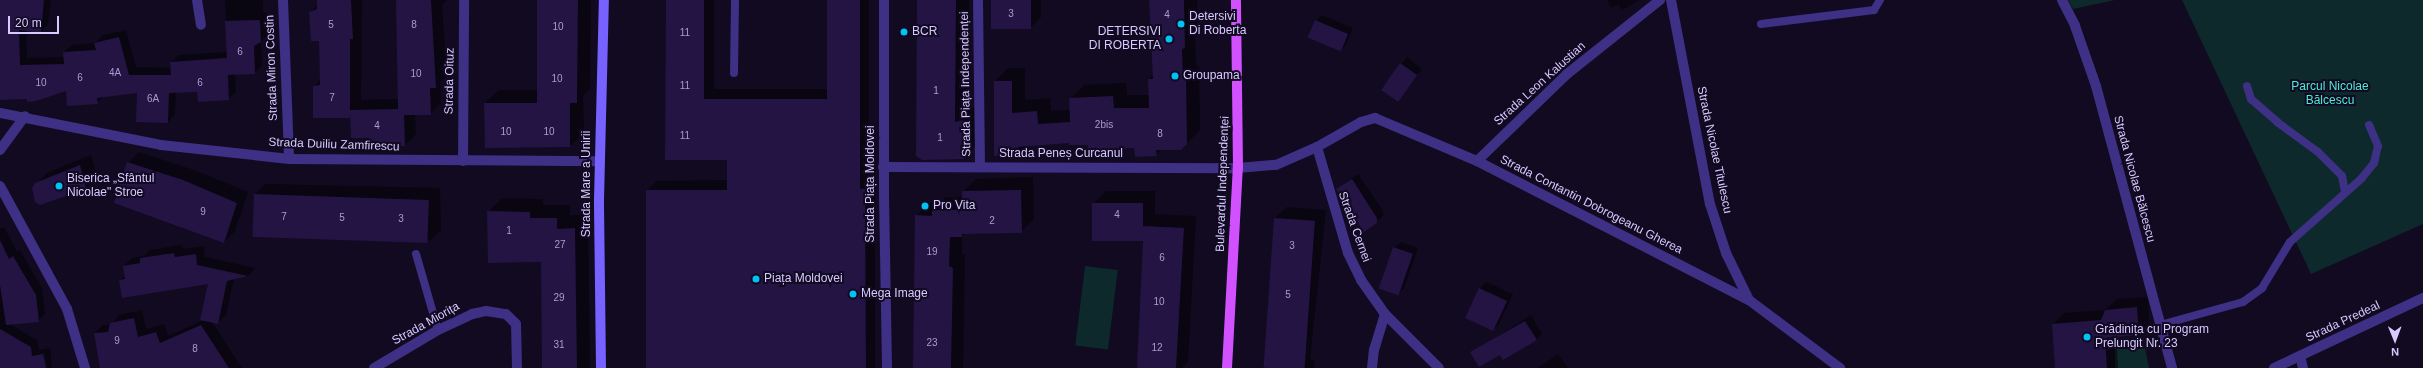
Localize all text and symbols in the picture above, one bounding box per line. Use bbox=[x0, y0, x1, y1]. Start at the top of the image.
scale bar bbox=[10, 8, 61, 34]
house number: 3 bbox=[1008, 8, 1014, 20]
house number: 4 bbox=[1164, 9, 1170, 21]
place label: Detersivi Di Roberta bbox=[1189, 10, 1246, 38]
street label: Strada Piața Independenței bbox=[958, 11, 974, 157]
street label: Strada Miron Costin bbox=[263, 15, 281, 121]
text: 20 m bbox=[15, 16, 42, 30]
house number: 5 bbox=[328, 19, 334, 31]
house number: 8 bbox=[411, 19, 417, 31]
marker: Detersivi Di Roberta bbox=[1176, 19, 1186, 29]
house number: 10 bbox=[552, 21, 564, 33]
place label: BCR bbox=[912, 25, 937, 39]
place label: DETERSIVI DI ROBERTA bbox=[1089, 25, 1161, 53]
house number: 11 bbox=[680, 27, 690, 39]
marker: BCR bbox=[899, 27, 909, 37]
marker: DETERSIVI DI ROBERTA bbox=[1164, 34, 1174, 44]
street label: Strada Leon Kalustian bbox=[1491, 39, 1589, 129]
house number: 6 bbox=[237, 46, 243, 58]
street label: Strada Oituz bbox=[442, 48, 458, 114]
house number: 4A bbox=[109, 67, 121, 79]
house number: 10 bbox=[410, 68, 422, 80]
place label: Groupama bbox=[1183, 69, 1240, 83]
marker: Groupama bbox=[1170, 71, 1180, 81]
house number: 6 bbox=[77, 72, 83, 84]
house number: 10 bbox=[551, 73, 563, 85]
house number: 10 bbox=[35, 77, 47, 89]
house number: 6 bbox=[197, 77, 203, 89]
house number: 11 bbox=[680, 80, 690, 92]
park label: Parcul Nicolae Bălcescu bbox=[2291, 80, 2369, 108]
house number: 1 bbox=[933, 85, 939, 97]
street label: Strada Nicolae Titulescu bbox=[1693, 85, 1735, 215]
house number: 7 bbox=[329, 92, 335, 104]
house number: 6A bbox=[147, 93, 159, 105]
street label: Strada Nicolae Bălcescu bbox=[2110, 114, 2158, 244]
street label: Bulevardul Independenței bbox=[1213, 116, 1233, 252]
house number: 2bis bbox=[1095, 119, 1113, 131]
house number: 4 bbox=[374, 120, 380, 132]
street label: Strada Piața Moldovei bbox=[864, 125, 878, 243]
house number: 10 bbox=[500, 126, 512, 138]
house number: 10 bbox=[543, 126, 555, 138]
house number: 8 bbox=[1157, 128, 1163, 140]
house number: 11 bbox=[680, 130, 690, 142]
street label: Strada Mare a Unirii bbox=[580, 131, 594, 237]
house number: 1 bbox=[937, 132, 943, 144]
street label: Strada Duiliu Zamfirescu bbox=[268, 136, 400, 154]
street label: Strada Peneș Curcanul bbox=[999, 147, 1123, 161]
street label: Strada Contantin Dobrogeanu Gherea bbox=[1497, 153, 1685, 257]
place label: Biserica „Sfântul Nicolae" Stroe bbox=[67, 172, 154, 200]
marker: Biserica „Sfântul Nicolae" Stroe bbox=[54, 181, 64, 191]
street label: Strada Cernei bbox=[1335, 190, 1373, 264]
place label: Pro Vita bbox=[933, 199, 975, 213]
marker: Pro Vita bbox=[920, 201, 930, 211]
house number: 9 bbox=[200, 206, 206, 218]
house number: 4 bbox=[1114, 209, 1120, 221]
house number: 7 bbox=[281, 211, 287, 223]
house number: 5 bbox=[339, 212, 345, 224]
house number: 3 bbox=[398, 213, 404, 225]
house number: 2 bbox=[989, 215, 995, 227]
house number: 1 bbox=[506, 225, 512, 237]
house number: 27 bbox=[554, 239, 566, 251]
house number: 3 bbox=[1289, 240, 1295, 252]
house number: 19 bbox=[926, 246, 938, 258]
house number: 6 bbox=[1159, 252, 1165, 264]
place label: Piața Moldovei bbox=[764, 272, 843, 286]
marker: Piața Moldovei bbox=[751, 274, 761, 284]
place label: Mega Image bbox=[861, 287, 928, 301]
marker: Mega Image bbox=[848, 289, 858, 299]
house number: 5 bbox=[1285, 289, 1291, 301]
house number: 29 bbox=[553, 292, 565, 304]
house number: 10 bbox=[1153, 296, 1165, 308]
street label: Strada Predeal bbox=[2304, 299, 2382, 345]
street label: Strada Miorița bbox=[390, 300, 462, 348]
north arrow bbox=[2375, 320, 2415, 360]
place label: Grădinița cu Program Prelungit Nr. 23 bbox=[2095, 323, 2209, 351]
marker: Grădinița cu Program Prelungit Nr. 23 bbox=[2082, 332, 2092, 342]
house number: 9 bbox=[114, 335, 120, 347]
house number: 23 bbox=[926, 337, 938, 349]
house number: 31 bbox=[553, 339, 565, 351]
house number: 12 bbox=[1151, 342, 1163, 354]
house number: 8 bbox=[192, 343, 198, 355]
text: N bbox=[2391, 346, 2399, 358]

